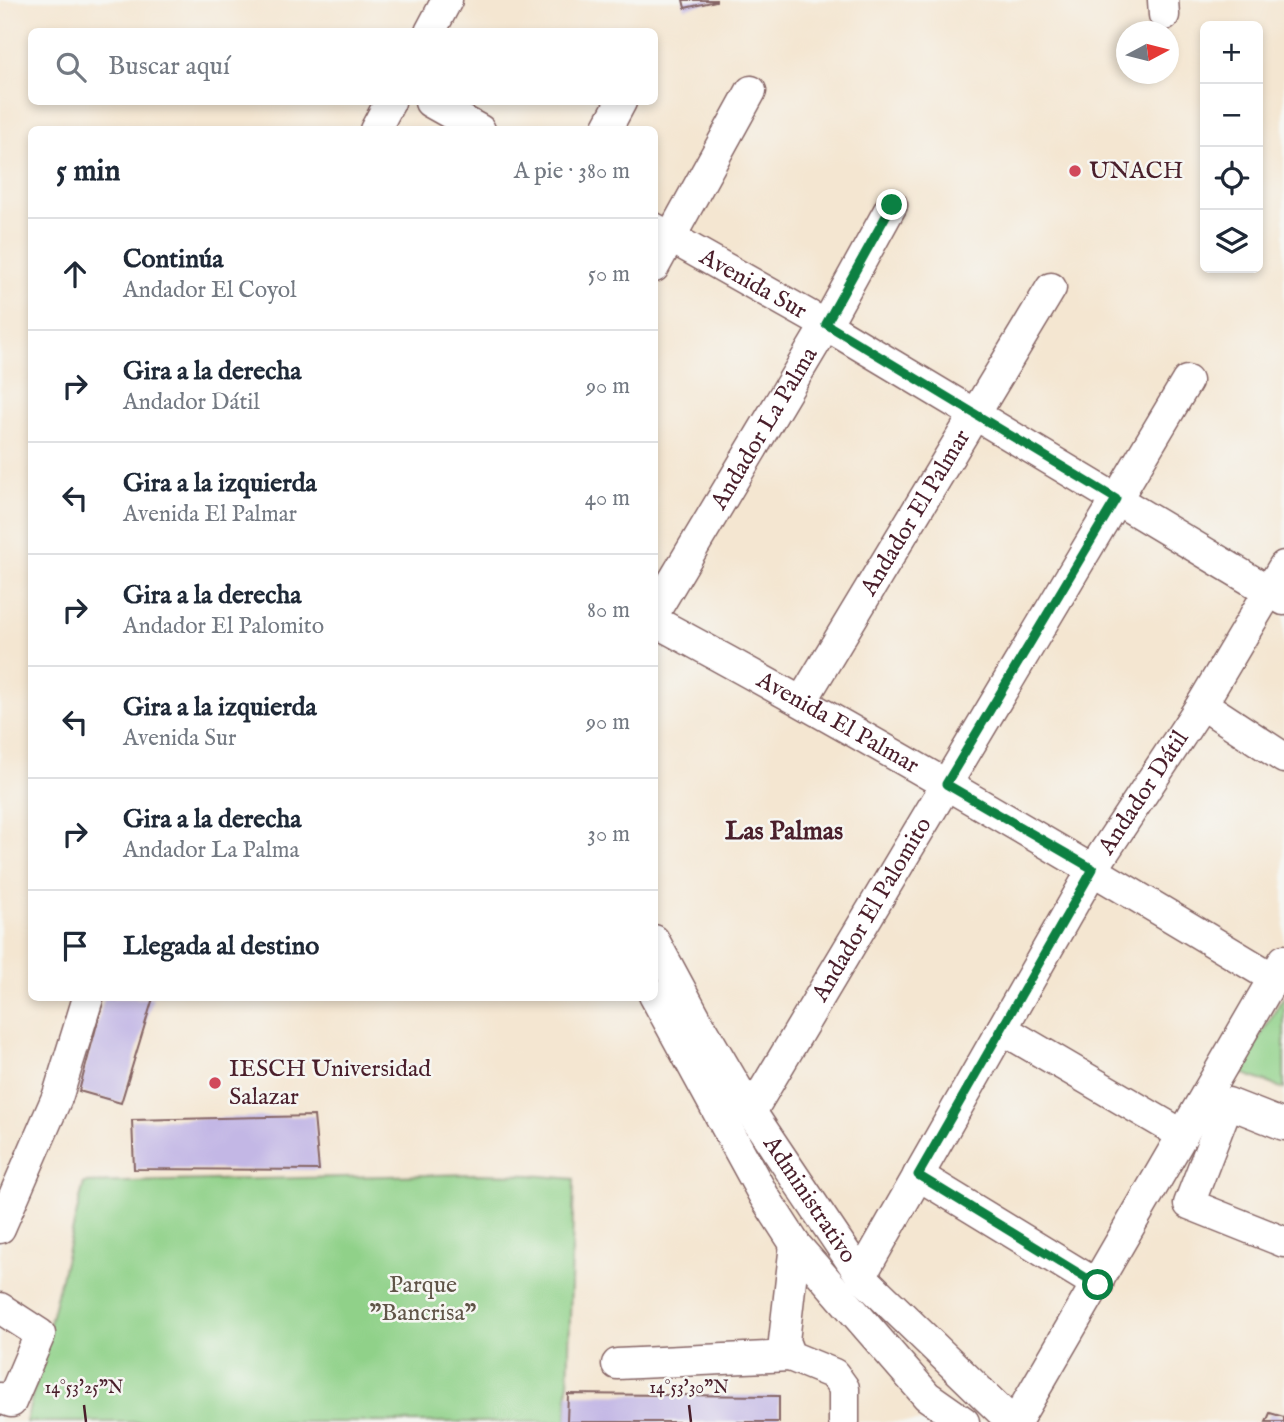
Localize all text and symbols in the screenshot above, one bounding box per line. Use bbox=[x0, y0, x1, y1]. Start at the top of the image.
north arrow bbox=[1116, 21, 1179, 84]
map controls bbox=[1200, 21, 1263, 273]
button: + bbox=[1200, 21, 1263, 84]
search box bbox=[28, 28, 658, 105]
icon: search bbox=[52, 48, 90, 86]
text: Buscar aquí bbox=[108, 50, 230, 83]
button: − bbox=[1200, 84, 1263, 147]
button: locate bbox=[1200, 147, 1263, 210]
text: 5 min bbox=[56, 153, 121, 191]
place label: UNACH bbox=[1089, 156, 1183, 187]
text: A pie · 380 m bbox=[514, 157, 630, 186]
marker: UNACH bbox=[1067, 163, 1083, 179]
route end bbox=[876, 189, 907, 220]
button: layers bbox=[1200, 210, 1263, 273]
street label: Avenida Sur bbox=[693, 241, 813, 327]
text: Continúa bbox=[123, 243, 224, 276]
icon: ahead bbox=[56, 255, 94, 293]
text: 50 m bbox=[588, 260, 630, 289]
text: Andador El Coyol bbox=[123, 276, 296, 305]
street label: Andador La Palma bbox=[703, 341, 825, 516]
text: Gira a la derecha bbox=[123, 355, 302, 388]
icon: right bbox=[56, 367, 94, 405]
text: 90 m bbox=[586, 372, 630, 401]
text: Andador Dátil bbox=[123, 388, 260, 417]
street label: Andador El Palmar bbox=[853, 424, 978, 602]
text: Gira a la izquierda bbox=[123, 467, 317, 500]
icon: left bbox=[56, 479, 94, 517]
text: 40 m bbox=[585, 484, 630, 513]
text: Avenida El Palmar bbox=[123, 500, 297, 529]
text: Gira a la derecha bbox=[123, 579, 302, 612]
icon: right bbox=[56, 591, 94, 629]
text: 80 m bbox=[587, 596, 630, 625]
text: Andador El Palomito bbox=[123, 612, 324, 641]
street label: Avenida El Palmar bbox=[750, 664, 925, 781]
text: Gira a la izquierda bbox=[123, 691, 317, 724]
icon: left bbox=[56, 703, 94, 741]
text: 90 m bbox=[586, 708, 630, 737]
text: Avenida Sur bbox=[123, 724, 236, 753]
street label: Andador Dátil bbox=[1091, 724, 1196, 862]
text: Gira a la derecha bbox=[123, 803, 302, 836]
street label: Andador El Palomito bbox=[804, 811, 939, 1008]
icon: right bbox=[56, 815, 94, 853]
district label: Las Palmas bbox=[725, 815, 843, 848]
text: 30 m bbox=[587, 820, 630, 849]
text: Andador La Palma bbox=[123, 836, 299, 865]
icon: arrive bbox=[56, 927, 94, 965]
text: Llegada al destino bbox=[123, 930, 319, 963]
place label: IESCH Universidad Salazar bbox=[229, 1054, 431, 1113]
marker: IESCH Universidad Salazar bbox=[207, 1075, 223, 1091]
street label: Administrativo bbox=[755, 1129, 864, 1269]
route start bbox=[1082, 1269, 1113, 1300]
park label: Parque "Bancrisa" bbox=[369, 1270, 477, 1329]
text: 14°53'25"N bbox=[45, 1377, 124, 1400]
text: 14°53'30"N bbox=[649, 1377, 729, 1400]

